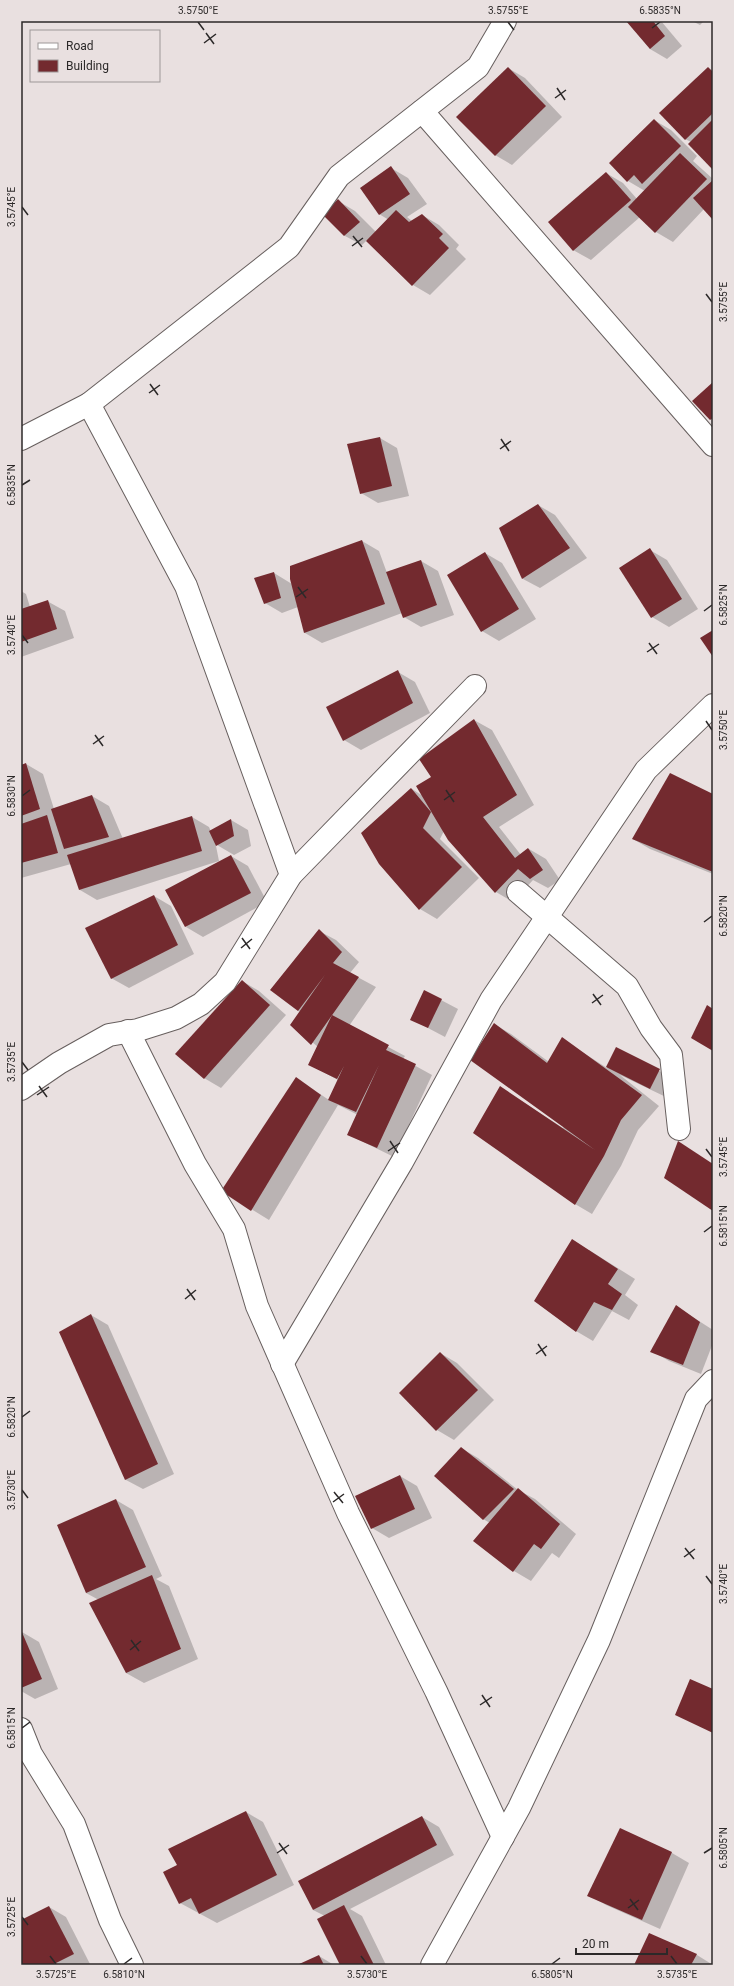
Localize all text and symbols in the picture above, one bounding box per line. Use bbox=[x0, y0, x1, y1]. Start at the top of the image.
text: 3.5750°E bbox=[178, 5, 218, 16]
text: 3.5755°E bbox=[488, 5, 528, 16]
text: 6.5835°N bbox=[639, 5, 681, 16]
legend bbox=[30, 30, 160, 82]
text: Road bbox=[66, 39, 94, 53]
text: Building bbox=[66, 59, 109, 73]
text: 3.5745°E bbox=[6, 187, 17, 227]
text: 3.5755°E bbox=[718, 282, 729, 322]
text: 6.5835°N bbox=[6, 464, 17, 506]
text: 6.5825°N bbox=[718, 584, 729, 626]
text: 3.5740°E bbox=[6, 615, 17, 655]
text: 3.5750°E bbox=[718, 710, 729, 750]
text: 6.5830°N bbox=[6, 775, 17, 817]
text: 6.5820°N bbox=[718, 895, 729, 937]
text: 3.5735°E bbox=[6, 1042, 17, 1082]
text: 3.5745°E bbox=[718, 1137, 729, 1177]
text: 6.5815°N bbox=[718, 1205, 729, 1247]
text: 6.5820°N bbox=[6, 1396, 17, 1438]
text: 3.5730°E bbox=[6, 1470, 17, 1510]
text: 3.5740°E bbox=[718, 1564, 729, 1604]
text: 6.5815°N bbox=[6, 1707, 17, 1749]
text: 6.5805°N bbox=[718, 1827, 729, 1869]
text: 3.5725°E bbox=[6, 1897, 17, 1937]
scale bar bbox=[576, 1930, 667, 1956]
text: 20 m bbox=[582, 1937, 609, 1951]
text: 3.5725°E bbox=[36, 1969, 76, 1980]
text: 6.5810°N bbox=[103, 1969, 145, 1980]
text: 3.5730°E bbox=[347, 1969, 387, 1980]
text: 6.5805°N bbox=[531, 1969, 573, 1980]
text: 3.5735°E bbox=[657, 1969, 697, 1980]

